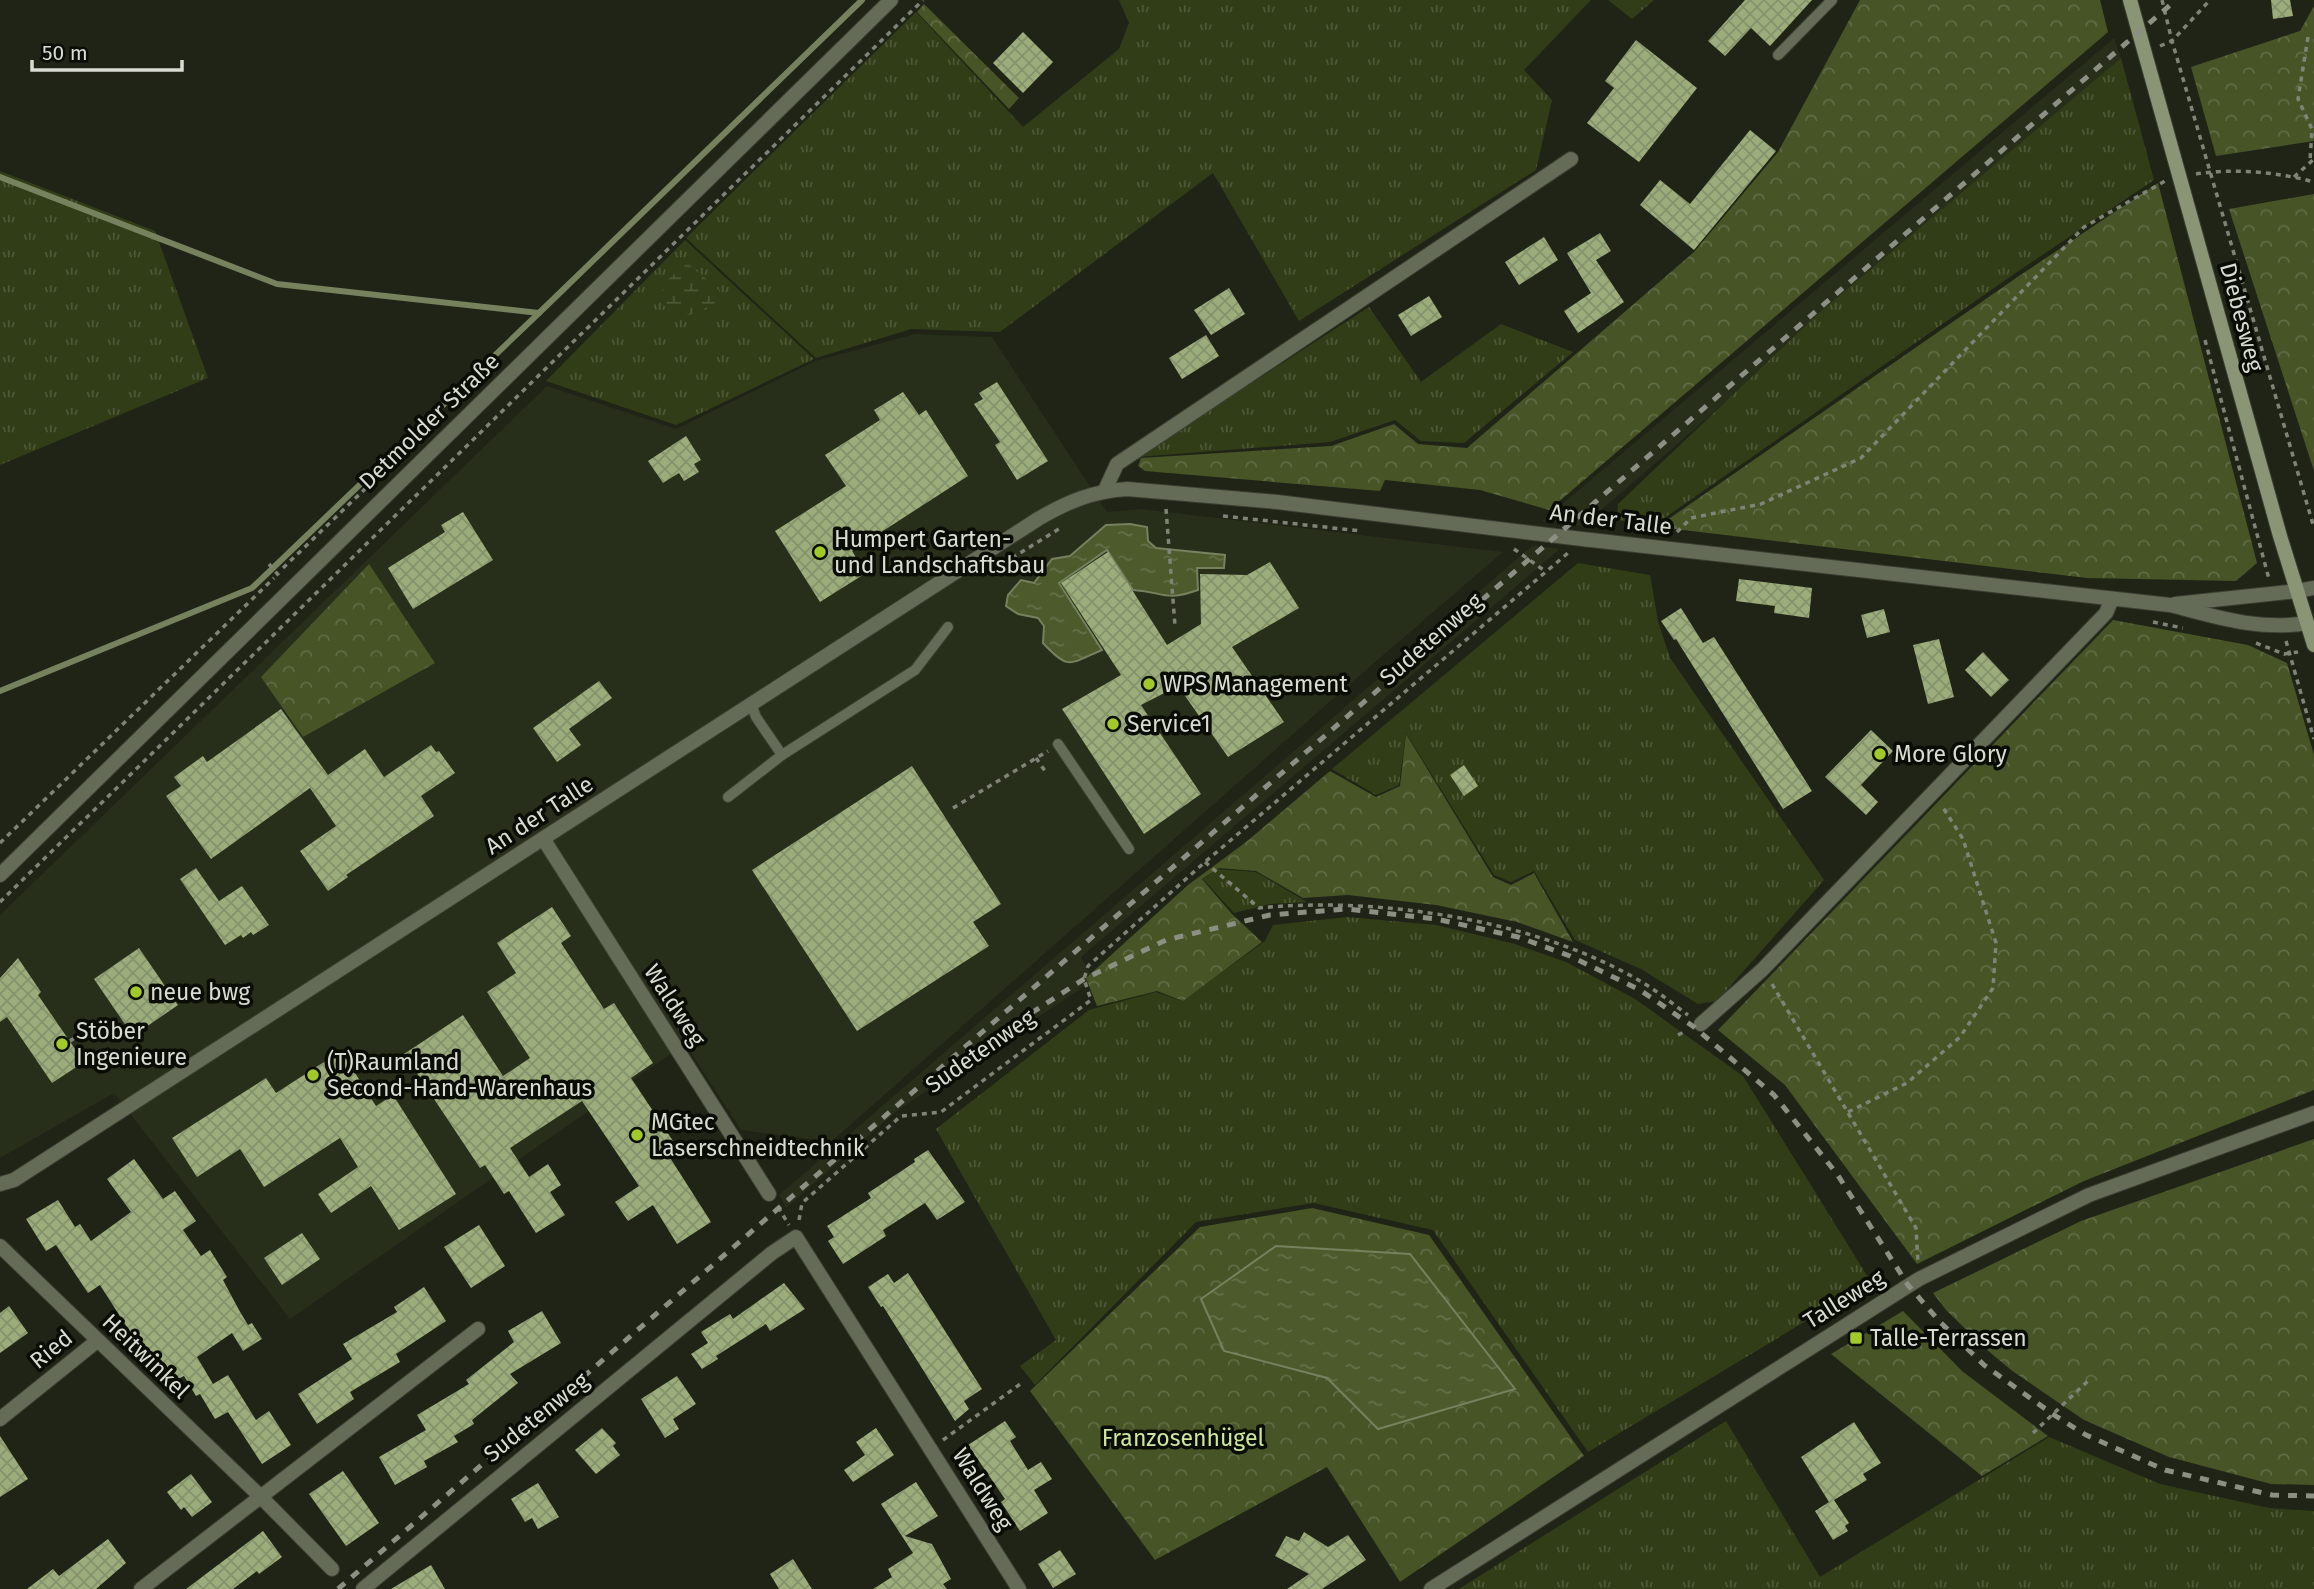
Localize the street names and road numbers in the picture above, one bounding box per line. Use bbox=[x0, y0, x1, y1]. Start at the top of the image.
street label: Diebesweg bbox=[2214, 259, 2270, 375]
street label: Detmolder Straße bbox=[353, 347, 505, 495]
street label: An der Talle bbox=[1548, 498, 1674, 540]
street label: Sudetenweg bbox=[1374, 587, 1488, 691]
street label: An der Talle bbox=[480, 770, 598, 860]
street label: Waldweg bbox=[638, 959, 712, 1051]
street label: Sudetenweg bbox=[920, 1003, 1040, 1099]
street label: Talleweg bbox=[1798, 1263, 1890, 1335]
street label: Heitwinkel bbox=[97, 1308, 196, 1405]
street label: Ried bbox=[24, 1323, 78, 1375]
street label: Sudetenweg bbox=[478, 1366, 594, 1468]
street label: Waldweg bbox=[947, 1443, 1019, 1535]

